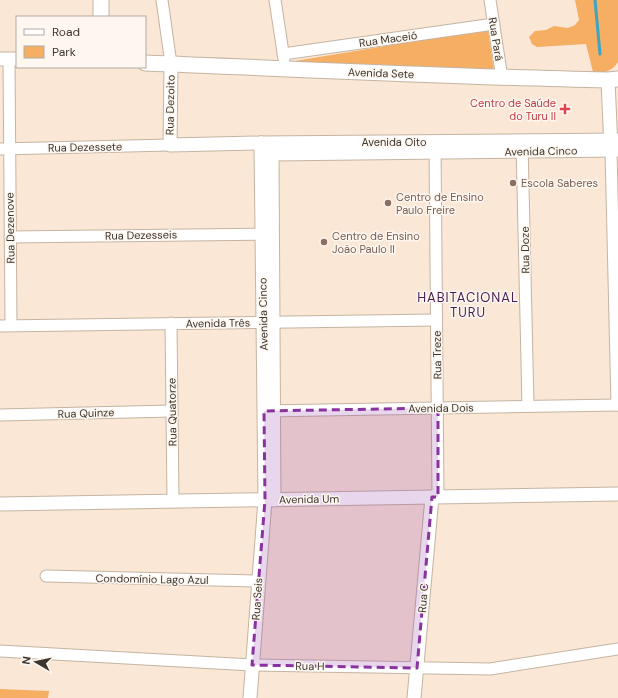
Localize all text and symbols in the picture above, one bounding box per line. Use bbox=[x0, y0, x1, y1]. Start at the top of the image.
legend bbox=[16, 16, 146, 68]
street label: Rua Pará bbox=[486, 16, 506, 62]
text: Road bbox=[52, 24, 80, 40]
street label: Rua Maceió bbox=[358, 28, 418, 50]
text: Park bbox=[52, 44, 76, 60]
street label: Avenida Sete bbox=[348, 65, 414, 81]
street label: Rua Dezoito bbox=[162, 75, 178, 135]
place label: Centro de Saúde do Turu II bbox=[470, 96, 556, 123]
marker: Centro de Saúde do Turu II bbox=[559, 103, 571, 115]
street label: Avenida Oito bbox=[361, 135, 427, 149]
street label: Rua Dezessete bbox=[48, 139, 122, 155]
street label: Avenida Cinco bbox=[504, 143, 578, 159]
place label: Escola Saberes bbox=[521, 176, 598, 190]
marker: Escola Saberes bbox=[508, 178, 518, 188]
place label: Centro de Ensino Paulo Freire bbox=[396, 190, 484, 217]
street label: Rua Dezenove bbox=[2, 192, 18, 264]
marker: Centro de Ensino Paulo Freire bbox=[383, 198, 393, 208]
street label: Rua Doze bbox=[518, 226, 532, 274]
street label: Rua Dezesseis bbox=[105, 227, 177, 243]
place label: Centro de Ensino João Paulo II bbox=[332, 229, 420, 256]
marker: Centro de Ensino João Paulo II bbox=[319, 237, 329, 247]
street label: Avenida Cinco bbox=[255, 277, 271, 351]
district label: HABITACIONAL TURU bbox=[417, 289, 519, 321]
street label: Avenida Três bbox=[186, 315, 250, 331]
street label: Rua Treze bbox=[430, 331, 444, 379]
street label: Rua Quatorze bbox=[164, 378, 180, 446]
street label: Avenida Dois bbox=[408, 400, 474, 416]
street label: Rua Quinze bbox=[57, 405, 115, 421]
street label: Avenida Um bbox=[279, 491, 339, 507]
street label: Condomínio Lago Azul bbox=[95, 571, 209, 587]
street label: Rua Seis bbox=[249, 577, 265, 621]
street label: Rua C bbox=[415, 583, 431, 613]
north arrow bbox=[16, 642, 56, 682]
text: N bbox=[19, 655, 34, 665]
street label: Rua H bbox=[295, 659, 325, 673]

